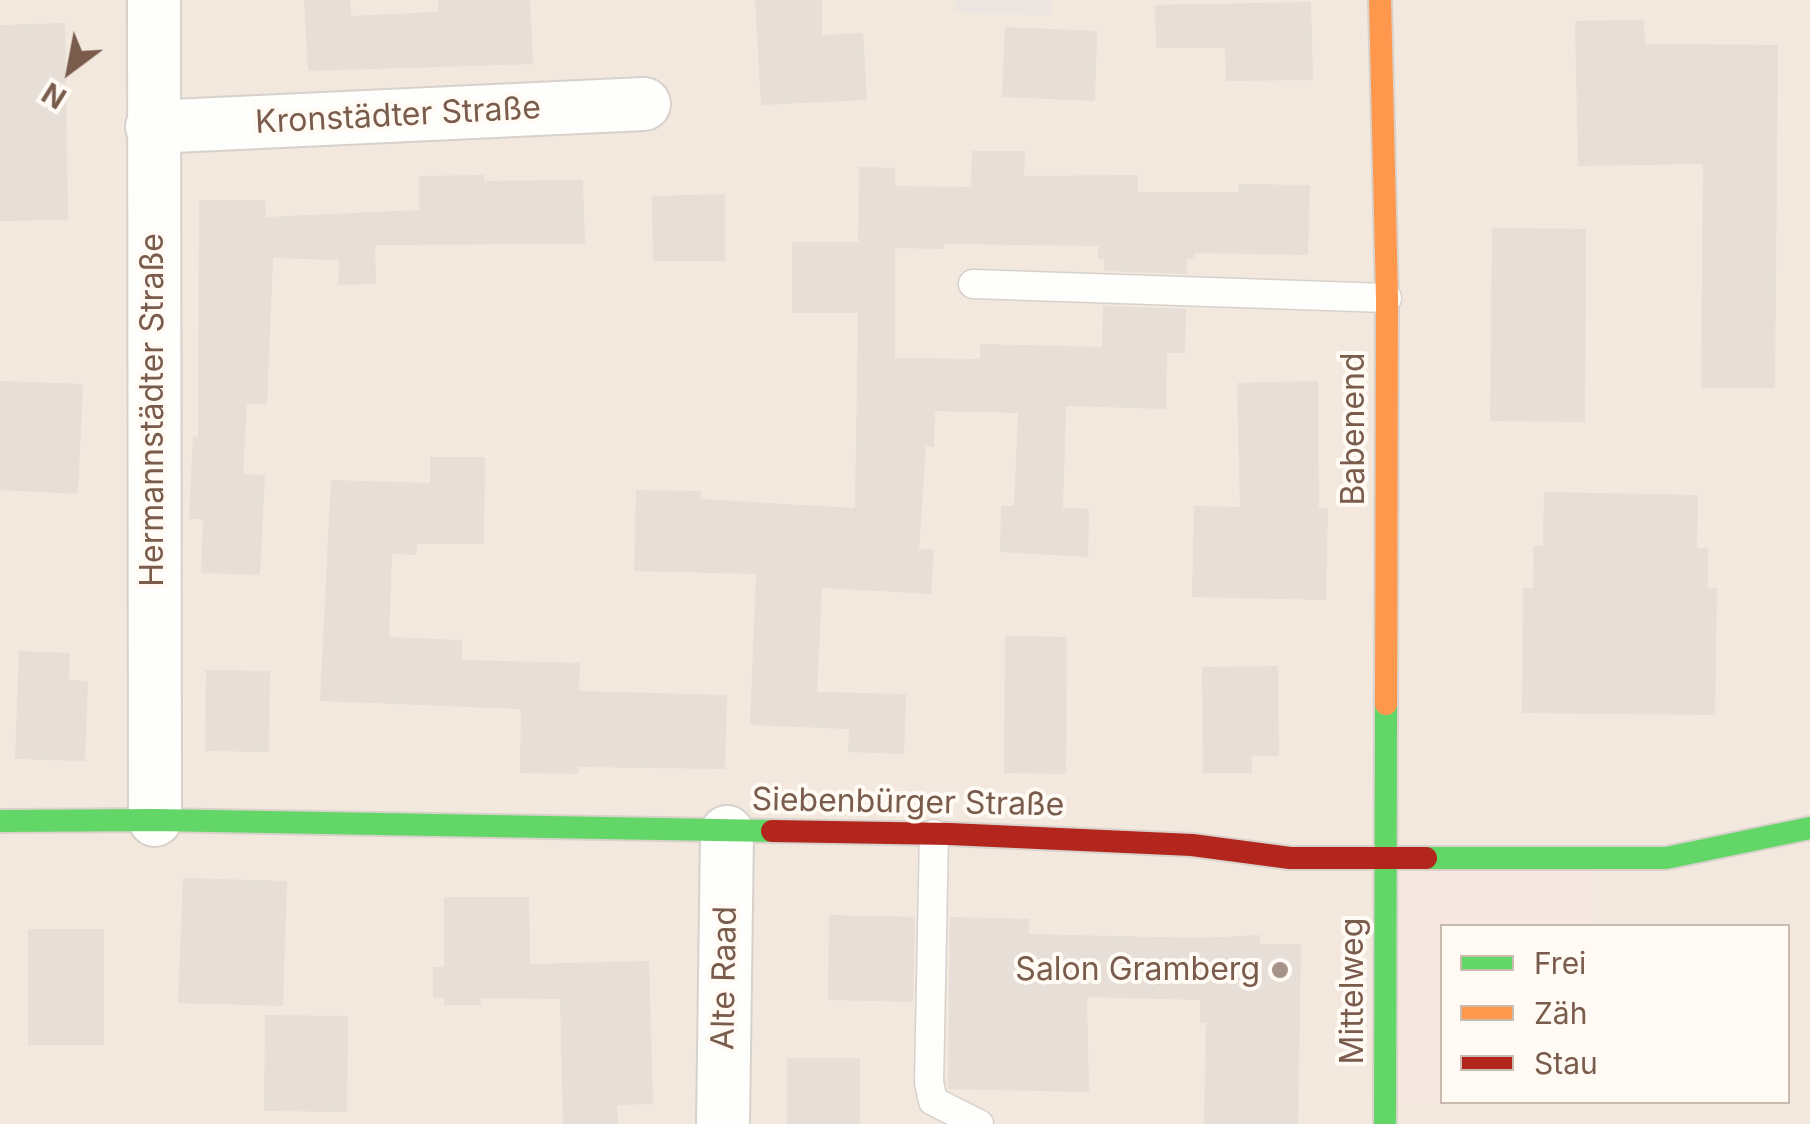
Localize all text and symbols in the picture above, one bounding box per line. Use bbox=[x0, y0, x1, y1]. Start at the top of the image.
north arrow bbox=[20, 20, 120, 120]
text: N bbox=[36, 75, 72, 116]
street label: Kronstädter Straße bbox=[254, 89, 542, 143]
street label: Hermannstädter Straße bbox=[134, 233, 172, 587]
street label: Babenend bbox=[1335, 352, 1373, 506]
street label: Siebenbürger Straße bbox=[751, 781, 1065, 825]
street label: Alte Raad bbox=[705, 906, 745, 1050]
street label: Mittelweg bbox=[1334, 918, 1372, 1064]
legend bbox=[1440, 924, 1790, 1104]
text: Frei bbox=[1534, 945, 1586, 981]
place label: Salon Gramberg bbox=[1015, 951, 1260, 989]
marker: Salon Gramberg bbox=[1269, 959, 1291, 981]
text: Zäh bbox=[1534, 995, 1587, 1031]
text: Stau bbox=[1534, 1045, 1598, 1081]

